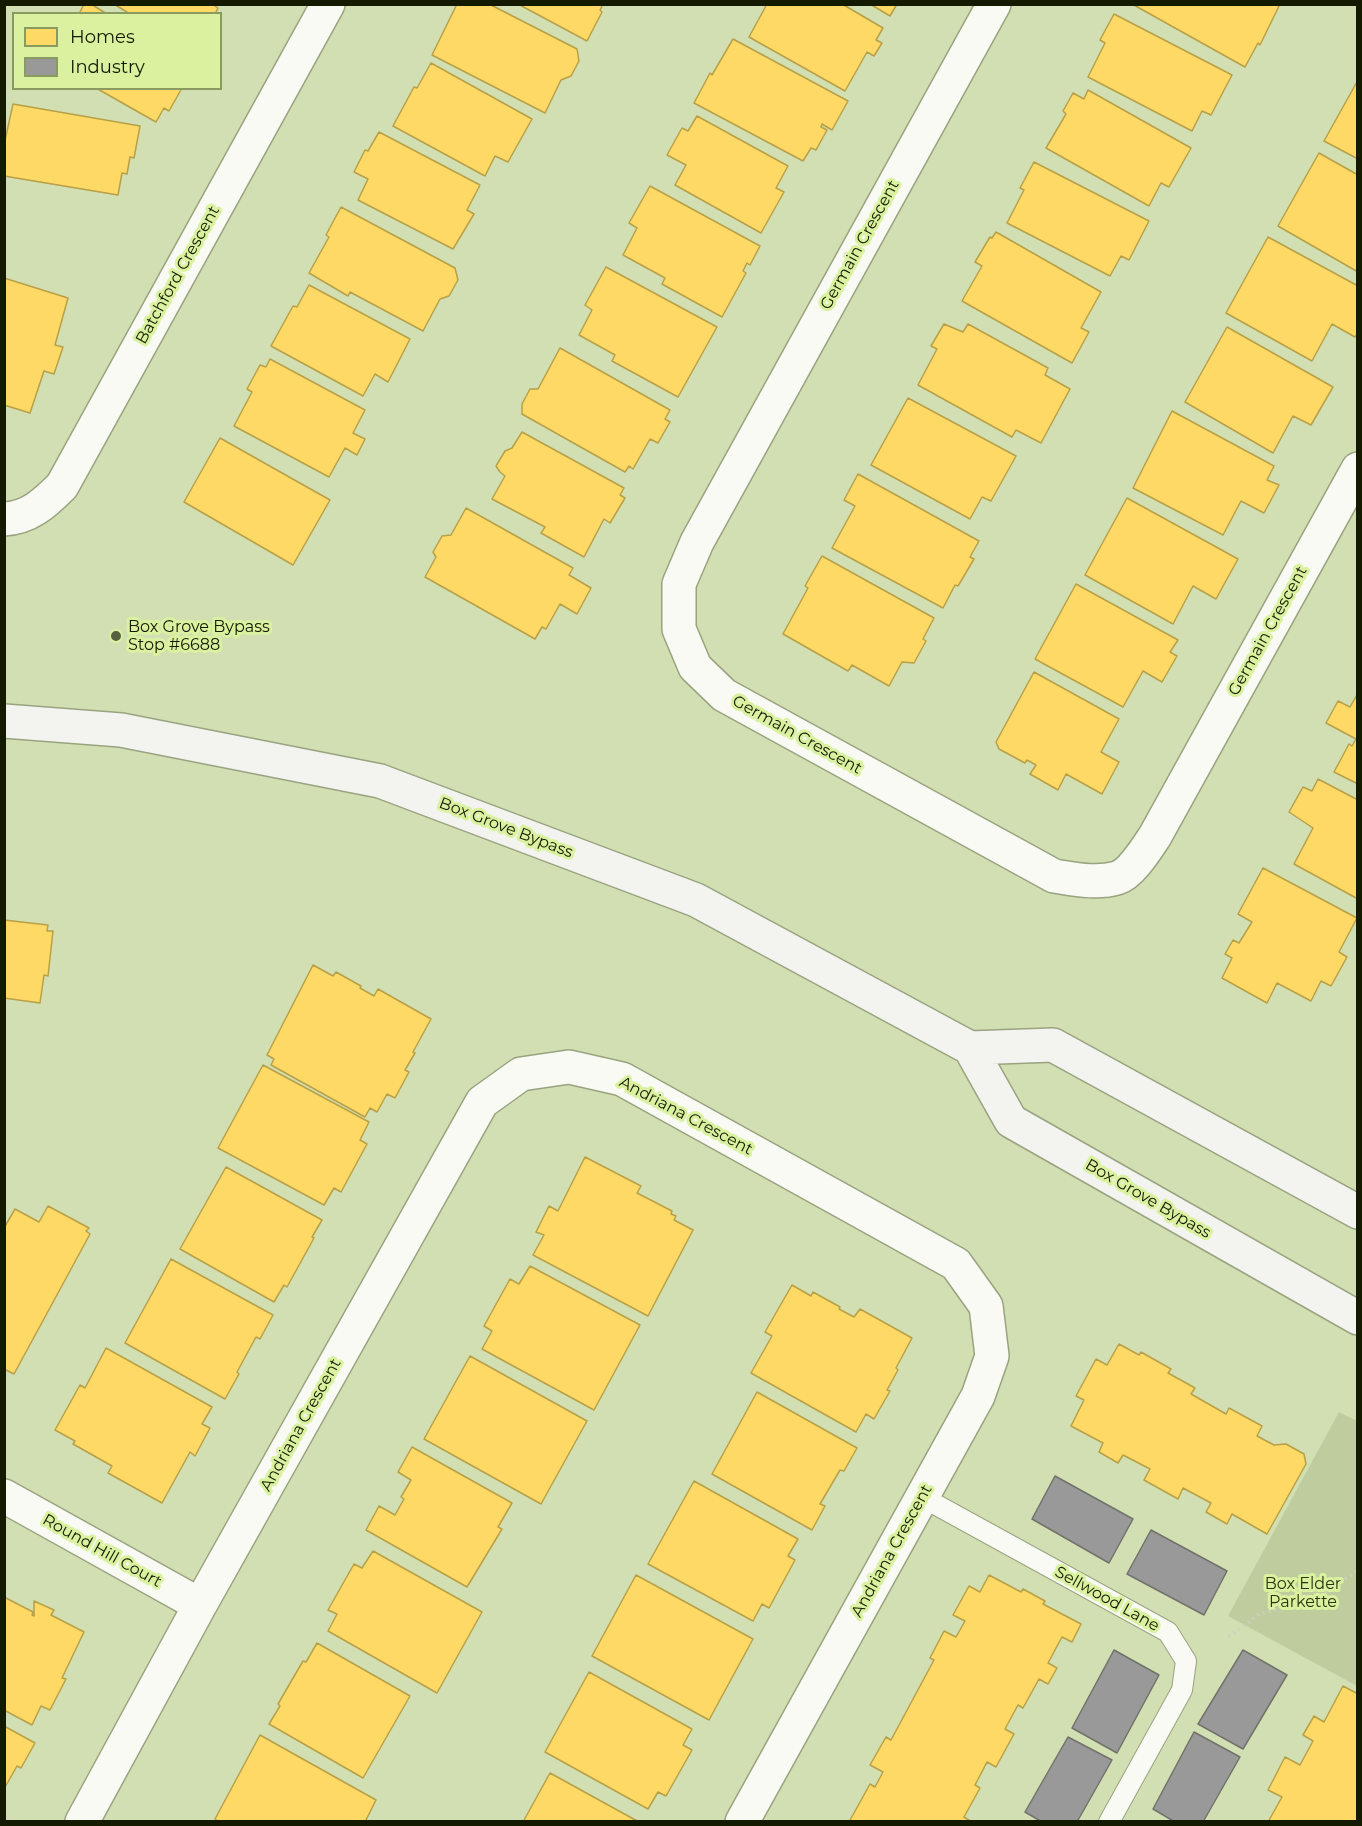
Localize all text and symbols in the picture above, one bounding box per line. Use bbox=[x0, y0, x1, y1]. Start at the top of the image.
legend bbox=[12, 12, 222, 90]
text: Homes bbox=[70, 26, 135, 48]
text: Industry bbox=[70, 56, 145, 78]
street label: Germain Crescent bbox=[816, 177, 904, 313]
street label: Batchford Crescent bbox=[132, 203, 224, 347]
street label: Germain Crescent bbox=[1224, 563, 1312, 699]
place label: Box Grove Bypass Stop #6688 bbox=[128, 617, 270, 655]
marker: Box Grove Bypass Stop #6688 bbox=[109, 629, 123, 643]
street label: Germain Crescent bbox=[729, 691, 865, 779]
street label: Box Grove Bypass bbox=[436, 794, 576, 862]
street label: Andriana Crescent bbox=[616, 1073, 756, 1159]
street label: Box Grove Bypass bbox=[1082, 1155, 1214, 1243]
street label: Andriana Crescent bbox=[257, 1355, 345, 1495]
street label: Andriana Crescent bbox=[848, 1481, 936, 1621]
street label: Round Hill Court bbox=[39, 1510, 165, 1592]
street label: Sellwood Lane bbox=[1051, 1562, 1163, 1636]
park label: Box Elder Parkette bbox=[1265, 1574, 1341, 1612]

